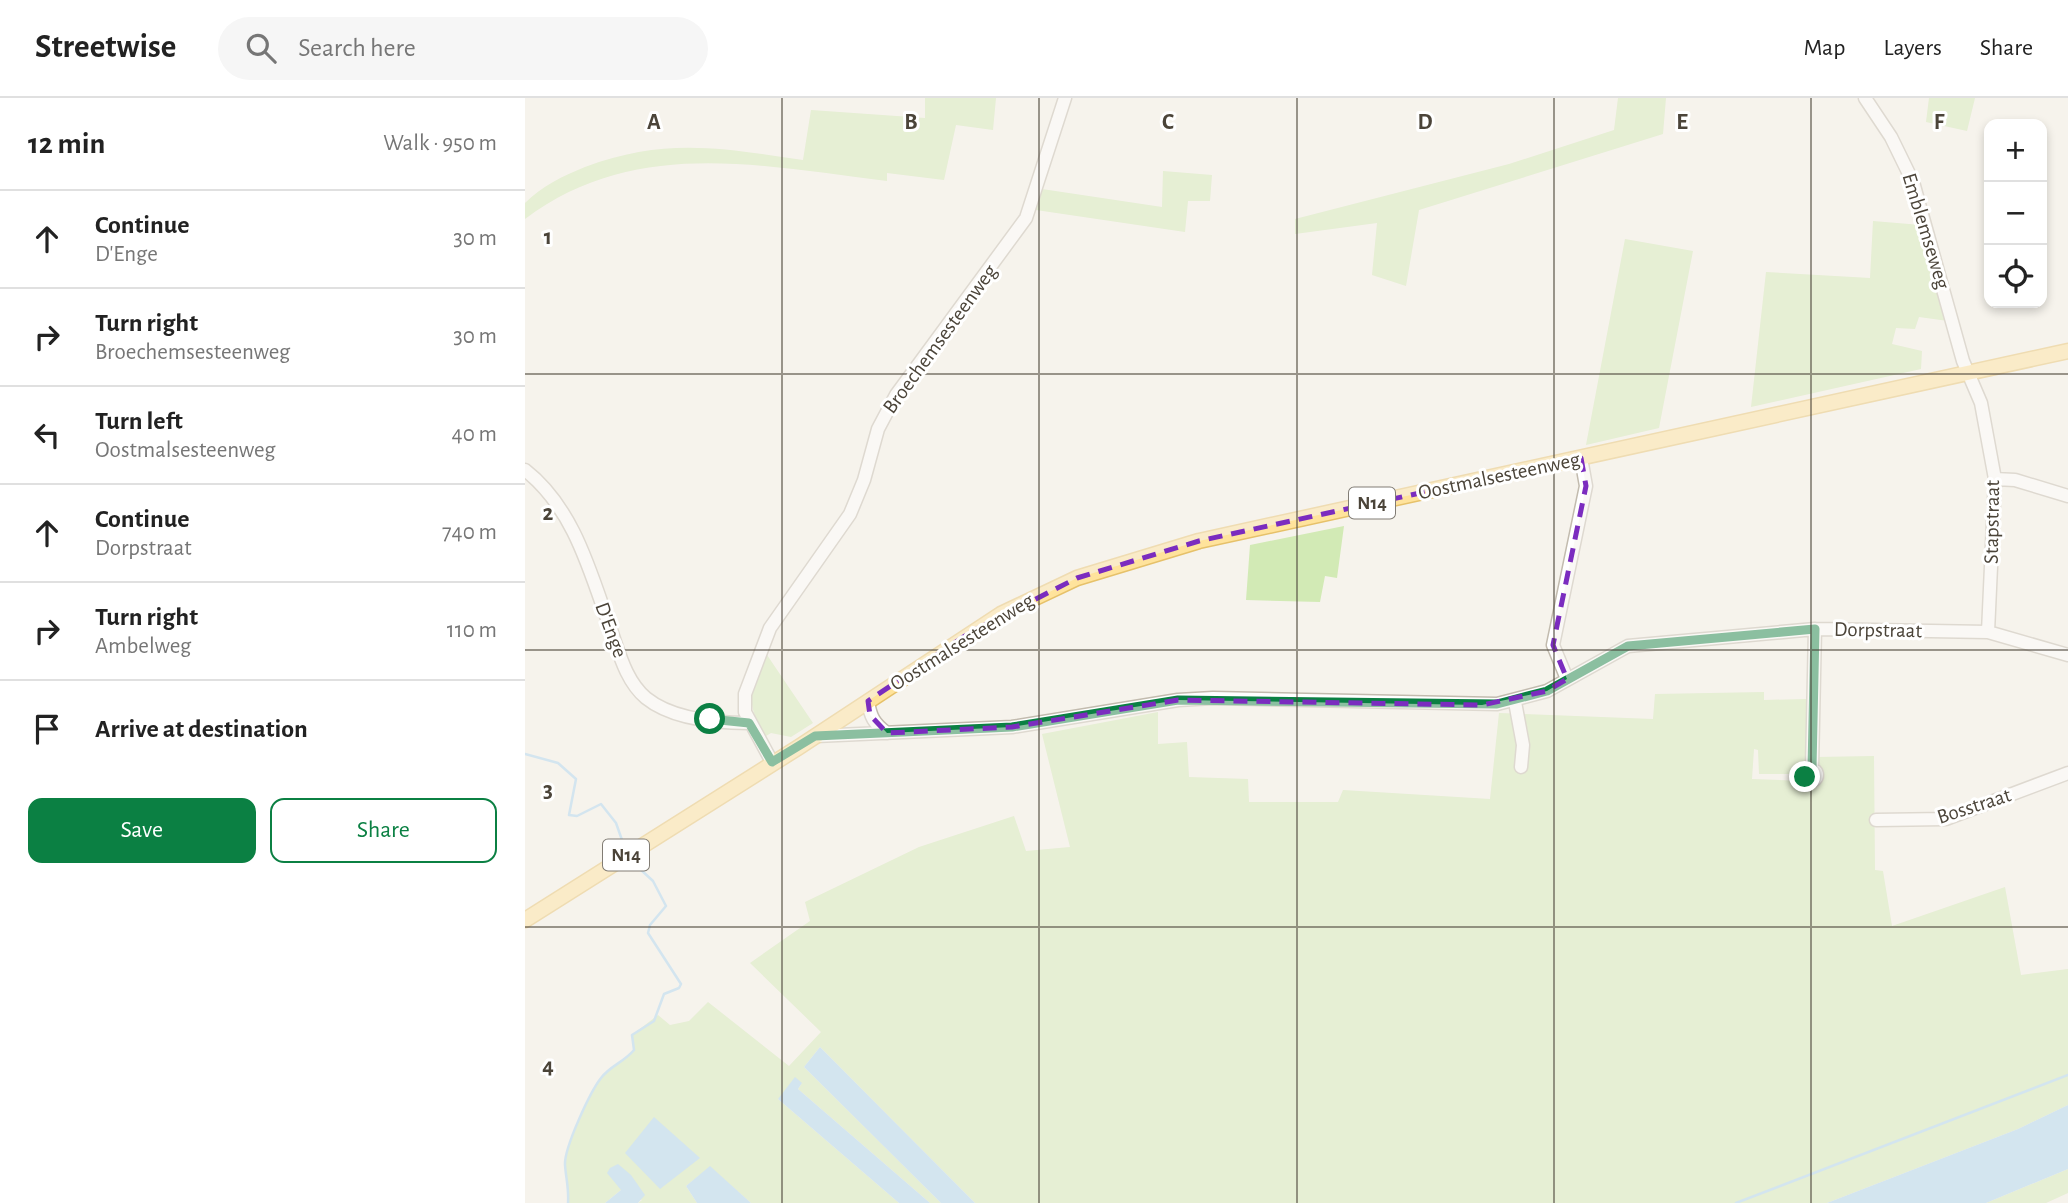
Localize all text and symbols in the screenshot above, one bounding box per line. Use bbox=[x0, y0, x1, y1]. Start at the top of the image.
search box bbox=[218, 17, 708, 80]
icon: search bbox=[242, 29, 280, 67]
text: Streetwise bbox=[35, 31, 176, 64]
text: Search here bbox=[298, 35, 416, 61]
text: Map bbox=[1803, 36, 1845, 60]
text: Layers bbox=[1883, 36, 1942, 60]
text: Share bbox=[1980, 36, 2033, 60]
text: A bbox=[647, 111, 661, 134]
text: B bbox=[904, 111, 918, 134]
text: C bbox=[1162, 111, 1174, 134]
text: D bbox=[1417, 111, 1433, 134]
text: E bbox=[1676, 111, 1688, 134]
text: F bbox=[1934, 111, 1945, 134]
map controls bbox=[1984, 119, 2047, 308]
button: + bbox=[1984, 119, 2047, 182]
text: 12 min bbox=[28, 129, 105, 159]
text: Walk · 950 m bbox=[383, 132, 497, 155]
street label: Emblemseweg bbox=[1898, 170, 1954, 292]
button: − bbox=[1984, 182, 2047, 245]
text: Continue bbox=[95, 212, 190, 238]
icon: ahead bbox=[28, 220, 66, 258]
text: 1 bbox=[544, 226, 552, 249]
text: 30 m bbox=[453, 227, 497, 250]
text: D'Enge bbox=[95, 243, 158, 266]
button: locate bbox=[1984, 245, 2047, 308]
street label: Broechemsesteenweg bbox=[879, 260, 1001, 417]
text: Turn right bbox=[95, 310, 198, 336]
icon: right bbox=[28, 318, 66, 356]
text: 30 m bbox=[453, 325, 497, 348]
text: Broechemsesteenweg bbox=[95, 341, 290, 364]
text: Turn left bbox=[95, 408, 183, 434]
icon: left bbox=[28, 416, 66, 454]
text: 40 m bbox=[452, 423, 497, 446]
text: Oostmalsesteenweg bbox=[95, 439, 275, 462]
street label: Oostmalsesteenweg bbox=[1416, 448, 1583, 503]
street label: Stapstraat bbox=[1981, 479, 2003, 564]
road number: N14 bbox=[1349, 488, 1395, 518]
text: 2 bbox=[543, 502, 554, 525]
text: Continue bbox=[95, 506, 190, 532]
icon: ahead bbox=[28, 514, 66, 552]
text: 740 m bbox=[442, 521, 497, 544]
text: Dorpstraat bbox=[95, 537, 192, 560]
street label: Oostmalsesteenweg bbox=[887, 589, 1038, 695]
street label: D'Enge bbox=[591, 599, 631, 661]
text: Turn right bbox=[95, 604, 198, 630]
icon: right bbox=[28, 612, 66, 650]
text: 110 m bbox=[447, 619, 497, 642]
street label: Dorpstraat bbox=[1834, 619, 1923, 641]
text: Ambelweg bbox=[95, 635, 191, 658]
route start bbox=[694, 703, 725, 734]
icon: arrive bbox=[28, 710, 66, 748]
text: Arrive at destination bbox=[95, 716, 308, 742]
route end bbox=[1789, 761, 1820, 792]
text: 3 bbox=[543, 779, 553, 802]
street label: Bosstraat bbox=[1934, 784, 2014, 828]
button: Save bbox=[28, 798, 256, 863]
button: Share bbox=[270, 798, 497, 863]
road number: N14 bbox=[603, 840, 649, 870]
text: 4 bbox=[542, 1055, 554, 1078]

